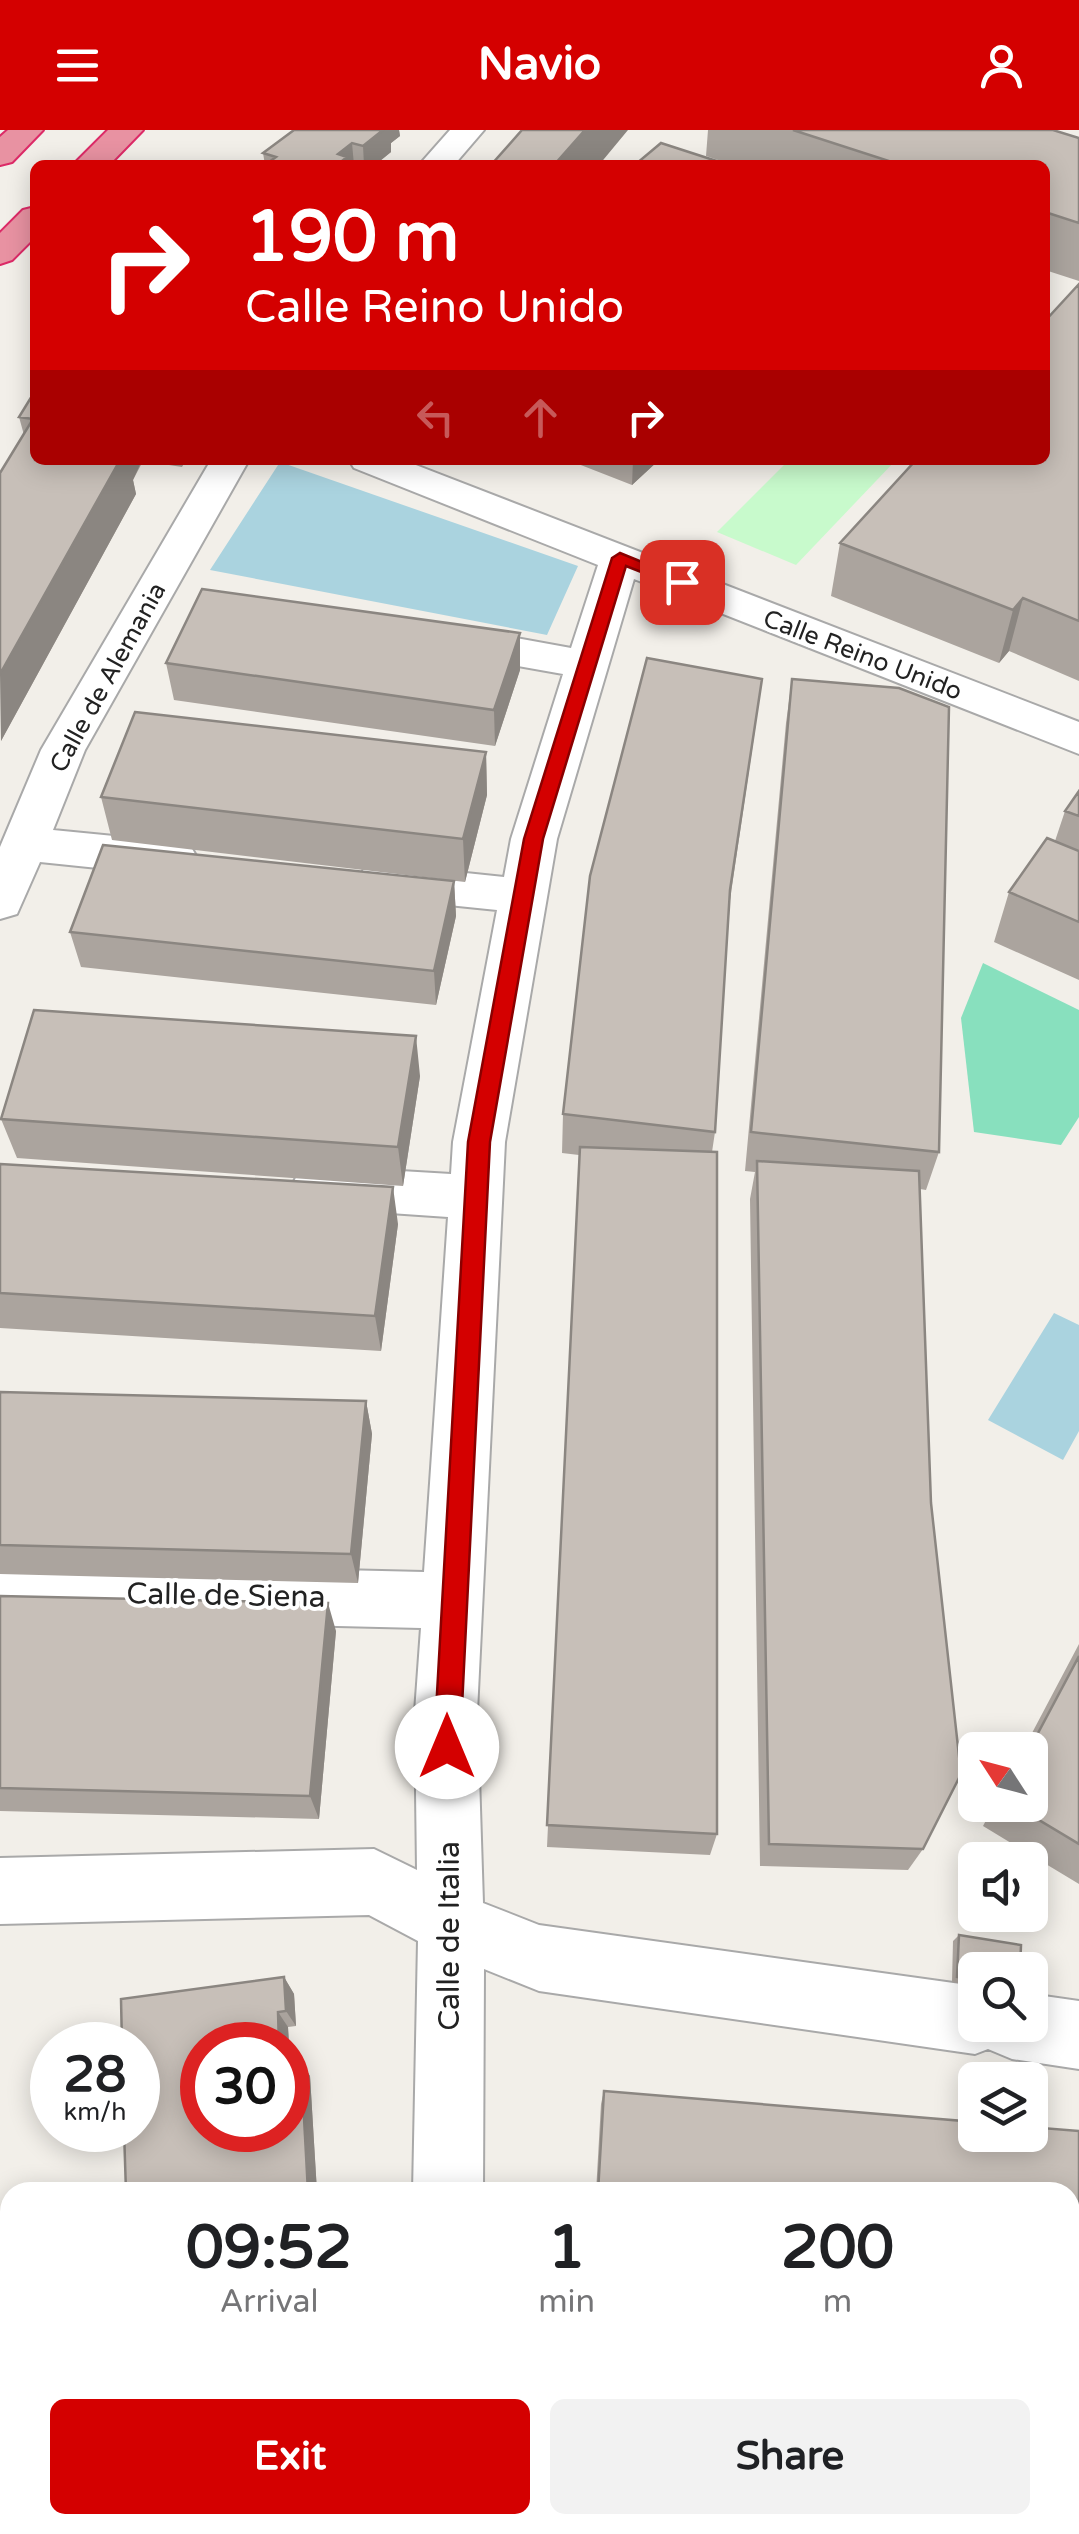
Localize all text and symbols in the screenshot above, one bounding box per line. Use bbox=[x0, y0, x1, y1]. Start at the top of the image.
icon: menu bbox=[50, 38, 105, 93]
text: Navio bbox=[478, 38, 601, 92]
icon: person bbox=[974, 38, 1029, 93]
text: 190 m bbox=[245, 196, 459, 280]
icon: right bbox=[80, 200, 210, 330]
text: Calle Reino Unido bbox=[245, 281, 624, 335]
icon: left bbox=[408, 390, 463, 445]
icon: ahead bbox=[513, 390, 568, 445]
icon: right bbox=[618, 390, 673, 445]
pin bbox=[640, 540, 725, 625]
icon: arrive bbox=[655, 555, 710, 610]
street label: Calle de Alemania bbox=[43, 577, 172, 778]
street label: Calle Reino Unido bbox=[759, 603, 966, 707]
street label: Calle de Siena bbox=[126, 1575, 326, 1616]
position arrow bbox=[395, 1695, 499, 1799]
north arrow bbox=[958, 1732, 1048, 1822]
map controls bbox=[958, 1732, 1048, 2152]
street label: Calle de Italia bbox=[431, 1841, 468, 2031]
button: sound bbox=[958, 1842, 1048, 1932]
button: search bbox=[958, 1952, 1048, 2042]
speed limit sign: 30 bbox=[180, 2022, 310, 2152]
text: 28 bbox=[64, 2045, 126, 2105]
button: layers bbox=[958, 2062, 1048, 2152]
text: km/h bbox=[64, 2097, 126, 2127]
text: 09:52 bbox=[186, 2212, 352, 2284]
text: 1 bbox=[548, 2212, 585, 2284]
text: 200 bbox=[781, 2212, 894, 2284]
text: Arrival bbox=[220, 2283, 319, 2321]
text: min bbox=[538, 2283, 595, 2321]
text: m bbox=[823, 2283, 852, 2321]
button: Exit bbox=[50, 2399, 530, 2514]
button: Share bbox=[550, 2399, 1030, 2514]

